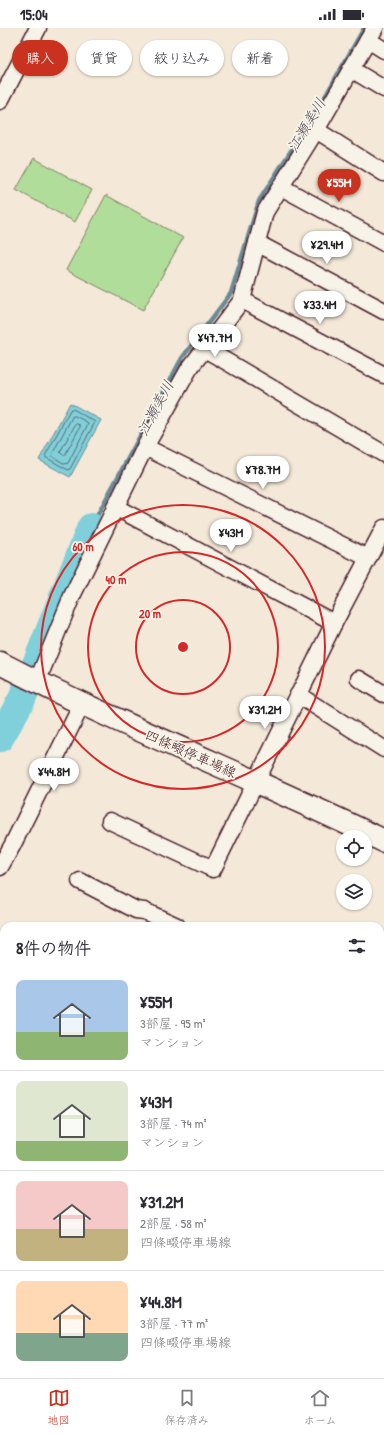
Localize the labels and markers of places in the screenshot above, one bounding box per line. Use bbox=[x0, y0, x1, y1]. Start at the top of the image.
pin: ¥55M bbox=[315, 169, 363, 203]
pin: ¥29.4M bbox=[294, 231, 360, 265]
pin: ¥33.4M bbox=[287, 291, 353, 325]
pin: ¥47.7M bbox=[182, 324, 248, 358]
pin: ¥78.7M bbox=[230, 456, 296, 490]
pin: ¥43M bbox=[207, 519, 255, 553]
centre of rings bbox=[176, 640, 190, 654]
pin: ¥31.2M bbox=[232, 696, 298, 730]
pin: ¥44.8M bbox=[21, 758, 87, 792]

